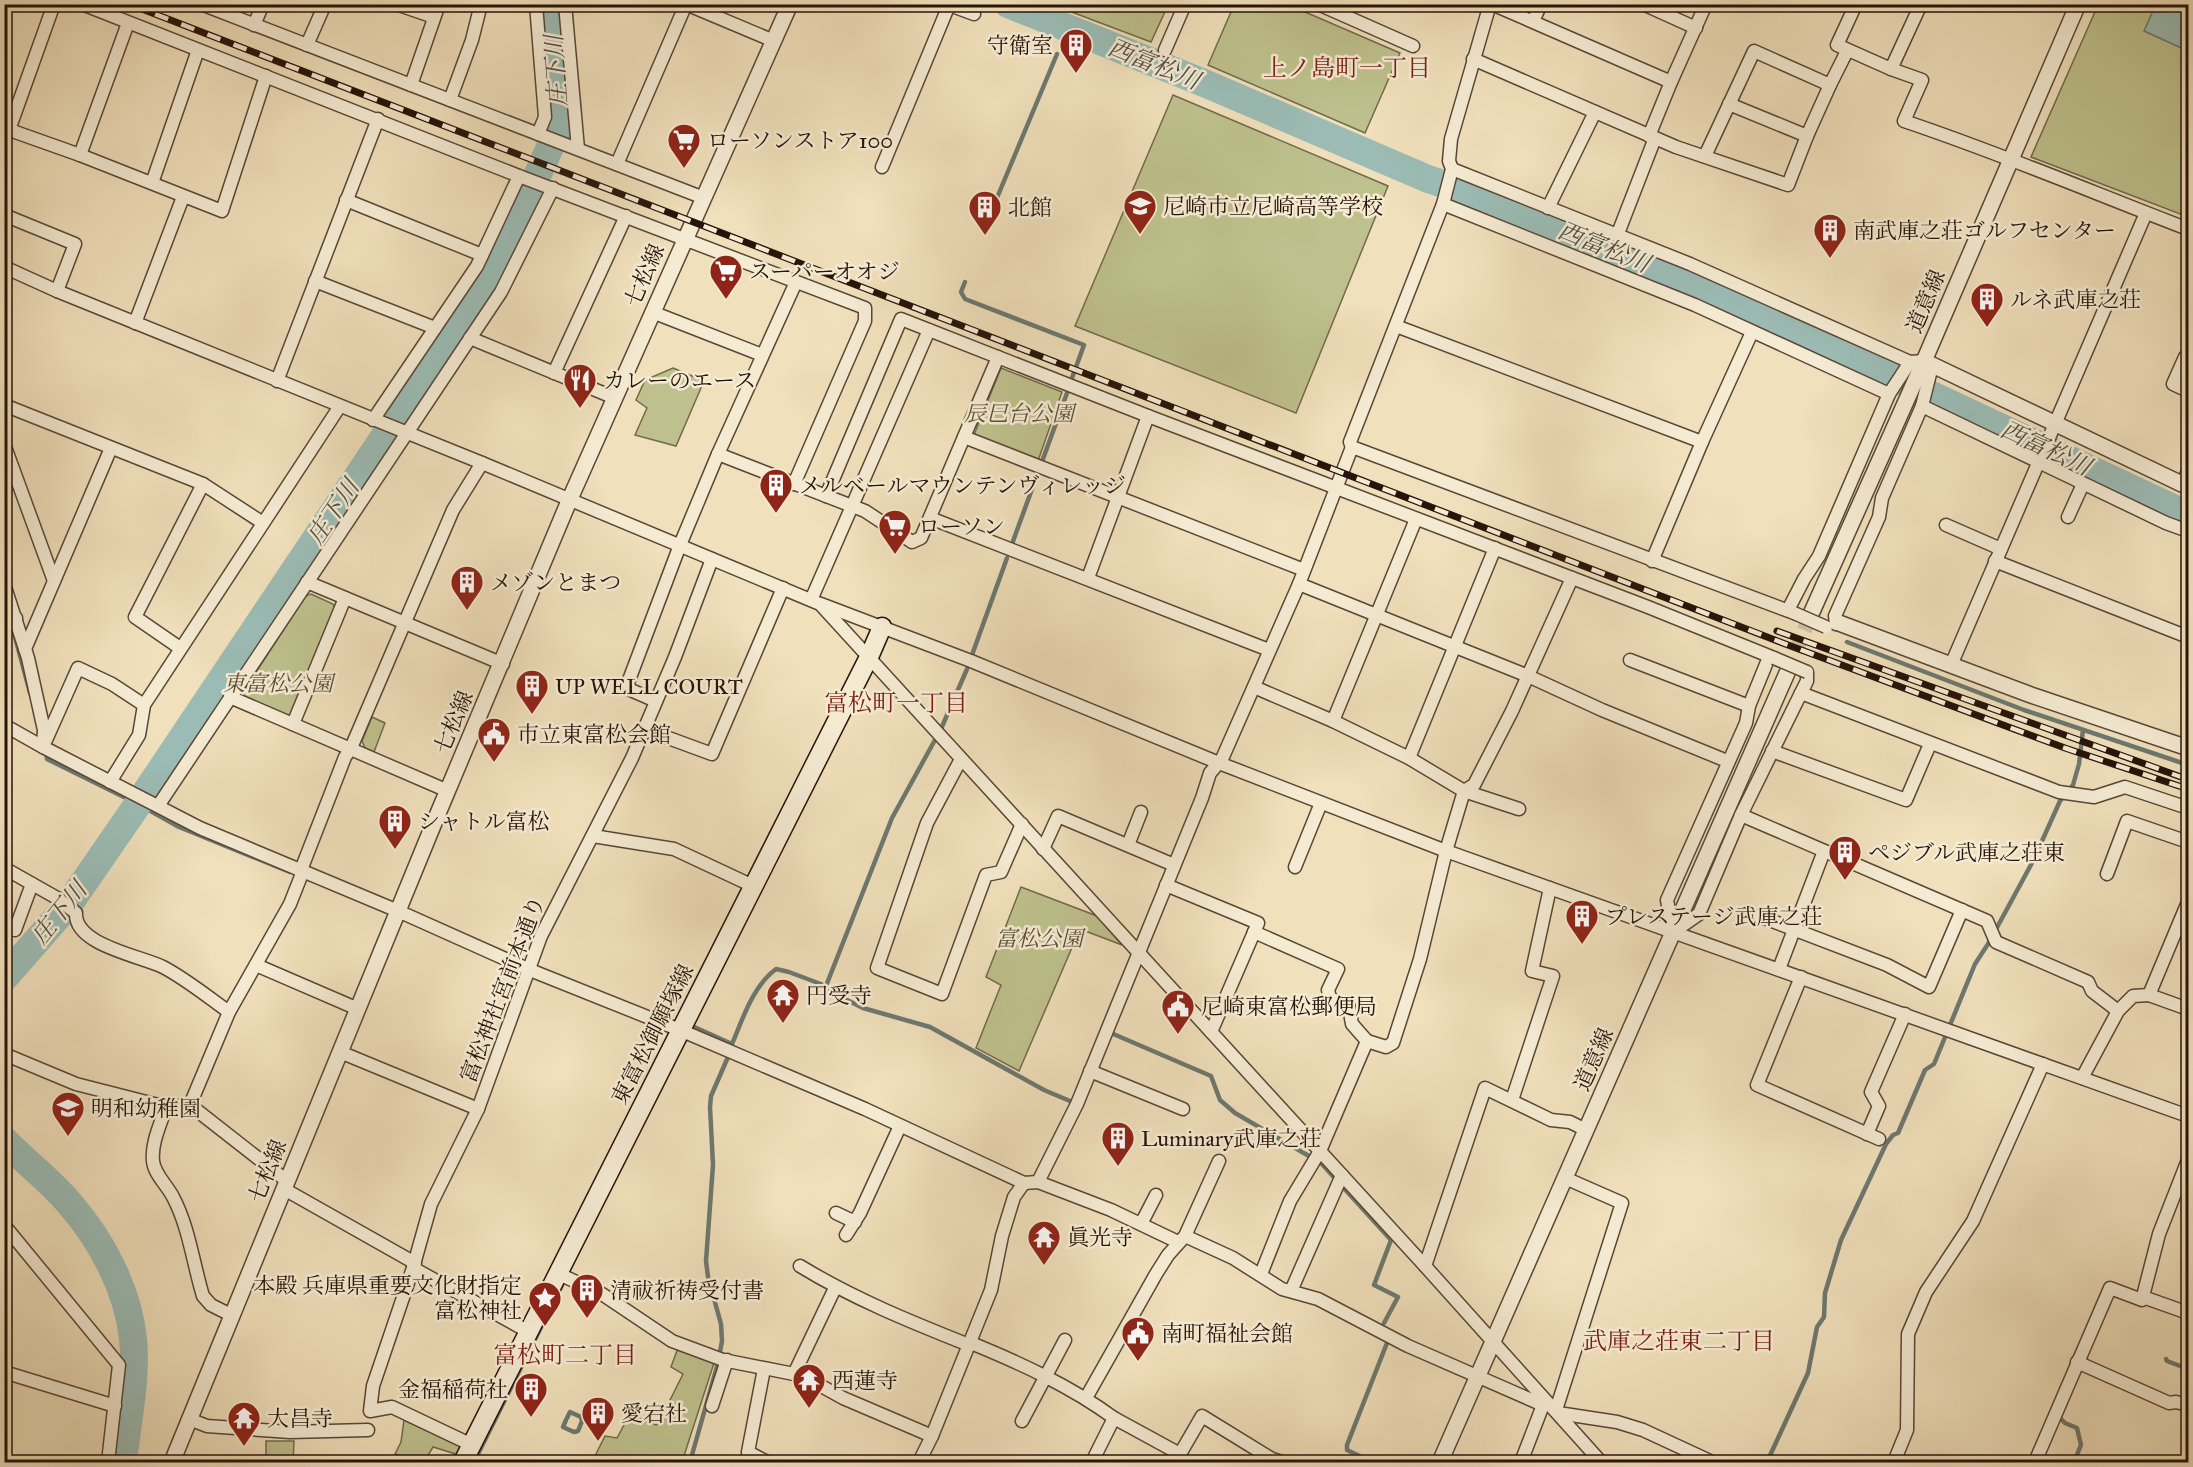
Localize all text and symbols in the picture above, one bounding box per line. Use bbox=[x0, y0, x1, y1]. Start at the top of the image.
building icon: 守衛室 bbox=[1058, 27, 1094, 74]
water label: 庄下川 bbox=[538, 31, 573, 108]
place label: 守衛室 bbox=[987, 32, 1053, 59]
water label: 西富松川 bbox=[1104, 32, 1207, 97]
district label: 上ノ島町一丁目 bbox=[1263, 53, 1431, 83]
supermarket icon: ローソンストア100 bbox=[666, 122, 702, 169]
place label: ローソンストア100 bbox=[707, 127, 893, 154]
school or university icon: 尼崎市立尼崎高等学校 bbox=[1122, 188, 1158, 235]
building icon: 北館 bbox=[967, 189, 1003, 236]
place label: 尼崎市立尼崎高等学校 bbox=[1163, 193, 1383, 220]
place label: 北館 bbox=[1008, 194, 1052, 221]
building icon: 南武庫之荘ゴルフセンター bbox=[1812, 212, 1848, 259]
water label: 西富松川 bbox=[1554, 215, 1657, 280]
place label: 南武庫之荘ゴルフセンター bbox=[1853, 217, 2116, 244]
street label: 七松線 bbox=[619, 240, 670, 311]
supermarket icon: スーパーオオジ bbox=[708, 253, 744, 300]
place label: スーパーオオジ bbox=[749, 258, 900, 285]
street label: 道意線 bbox=[1900, 266, 1951, 337]
building icon: ルネ武庫之荘 bbox=[1969, 281, 2005, 328]
place label: ルネ武庫之荘 bbox=[2010, 286, 2141, 313]
restaurant icon: カレーのエース bbox=[562, 362, 598, 409]
place label: カレーのエース bbox=[603, 367, 756, 394]
park label: 辰巳台公園 bbox=[964, 400, 1077, 427]
water label: 西富松川 bbox=[1996, 414, 2099, 483]
building icon: メルベールマウンテンヴィレッジ bbox=[758, 467, 794, 514]
water label: 庄下川 bbox=[300, 471, 367, 550]
place label: メルベールマウンテンヴィレッジ bbox=[799, 472, 1126, 499]
supermarket icon: ローソン bbox=[877, 508, 913, 555]
place label: ローソン bbox=[918, 513, 1005, 540]
building icon: メゾンとまつ bbox=[449, 564, 485, 611]
place label: メゾンとまつ bbox=[490, 569, 621, 596]
building icon: UP WELL COURT bbox=[514, 668, 550, 715]
park label: 東富松公園 bbox=[223, 670, 336, 697]
place label: UP WELL COURT bbox=[555, 673, 743, 700]
street label: 七松線 bbox=[428, 687, 479, 758]
district label: 富松町一丁目 bbox=[824, 688, 968, 718]
public building icon: 市立東富松会館 bbox=[476, 716, 512, 763]
place label: 市立東富松会館 bbox=[517, 721, 671, 748]
building icon: シャトル富松 bbox=[377, 803, 413, 850]
place label: シャトル富松 bbox=[418, 808, 550, 835]
building icon: ペジブル武庫之荘東 bbox=[1827, 834, 1863, 881]
place label: ペジブル武庫之荘東 bbox=[1868, 839, 2065, 866]
water label: 庄下川 bbox=[25, 873, 95, 950]
street label: 富松神社宮前本通り bbox=[454, 892, 551, 1086]
building icon: プレステージ武庫之荘 bbox=[1564, 898, 1600, 945]
place label: プレステージ武庫之荘 bbox=[1605, 903, 1823, 930]
park label: 富松公園 bbox=[995, 925, 1086, 952]
street label: 東富松御願塚線 bbox=[605, 959, 699, 1109]
temple icon: 円受寺 bbox=[765, 977, 801, 1024]
place label: 円受寺 bbox=[806, 982, 872, 1009]
public building icon: 尼崎東富松郵便局 bbox=[1160, 988, 1196, 1035]
place label: 尼崎東富松郵便局 bbox=[1201, 993, 1377, 1020]
street label: 道意線 bbox=[1568, 1024, 1619, 1095]
school or university icon: 明和幼稚園 bbox=[50, 1090, 86, 1137]
place label: 明和幼稚園 bbox=[91, 1095, 201, 1122]
building icon: Luminary武庫之荘 bbox=[1100, 1120, 1136, 1167]
place label: Luminary武庫之荘 bbox=[1141, 1125, 1321, 1152]
street label: 七松線 bbox=[243, 1136, 292, 1207]
temple icon: 眞光寺 bbox=[1026, 1219, 1062, 1266]
place label: 眞光寺 bbox=[1067, 1224, 1133, 1251]
place label: 本殿 兵庫県重要文化財指定 富松神社 bbox=[253, 1272, 522, 1324]
building icon: 清祓祈祷受付書 bbox=[569, 1272, 605, 1319]
place label: 清祓祈祷受付書 bbox=[610, 1277, 764, 1304]
place icon: 本殿 兵庫県重要文化財指定 富松神社 bbox=[527, 1280, 563, 1327]
public building icon: 南町福祉会館 bbox=[1120, 1315, 1156, 1362]
place label: 南町福祉会館 bbox=[1161, 1320, 1293, 1347]
district label: 武庫之荘東二丁目 bbox=[1583, 1326, 1775, 1356]
district label: 富松町二丁目 bbox=[493, 1340, 637, 1370]
temple icon: 西蓮寺 bbox=[791, 1362, 827, 1409]
place label: 西蓮寺 bbox=[832, 1367, 898, 1394]
building icon: 金福稲荷社 bbox=[513, 1371, 549, 1418]
place label: 金福稲荷社 bbox=[398, 1376, 508, 1403]
building icon: 愛宕社 bbox=[580, 1395, 616, 1442]
temple icon: 大昌寺 bbox=[226, 1400, 262, 1447]
place label: 愛宕社 bbox=[621, 1400, 687, 1427]
place label: 大昌寺 bbox=[267, 1405, 333, 1432]

